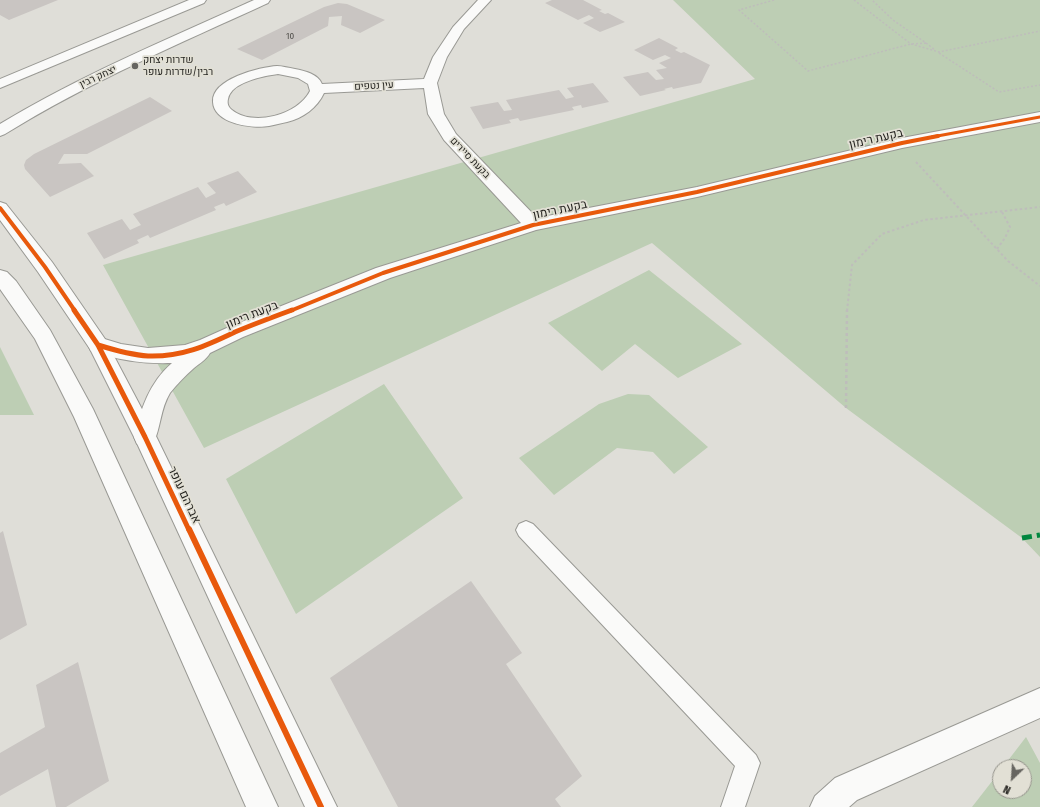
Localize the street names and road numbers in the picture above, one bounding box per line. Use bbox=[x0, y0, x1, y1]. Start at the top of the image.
street label: יצחק רבין bbox=[78, 63, 118, 91]
street label: עין נטפים bbox=[354, 79, 394, 93]
street label: בקעת רימון bbox=[848, 126, 904, 152]
street label: בקעת סיירים bbox=[447, 135, 493, 181]
street label: בקעת רימון bbox=[532, 197, 588, 223]
street label: בקעת רימון bbox=[224, 298, 280, 332]
street label: אברהם עופר bbox=[165, 464, 203, 526]

